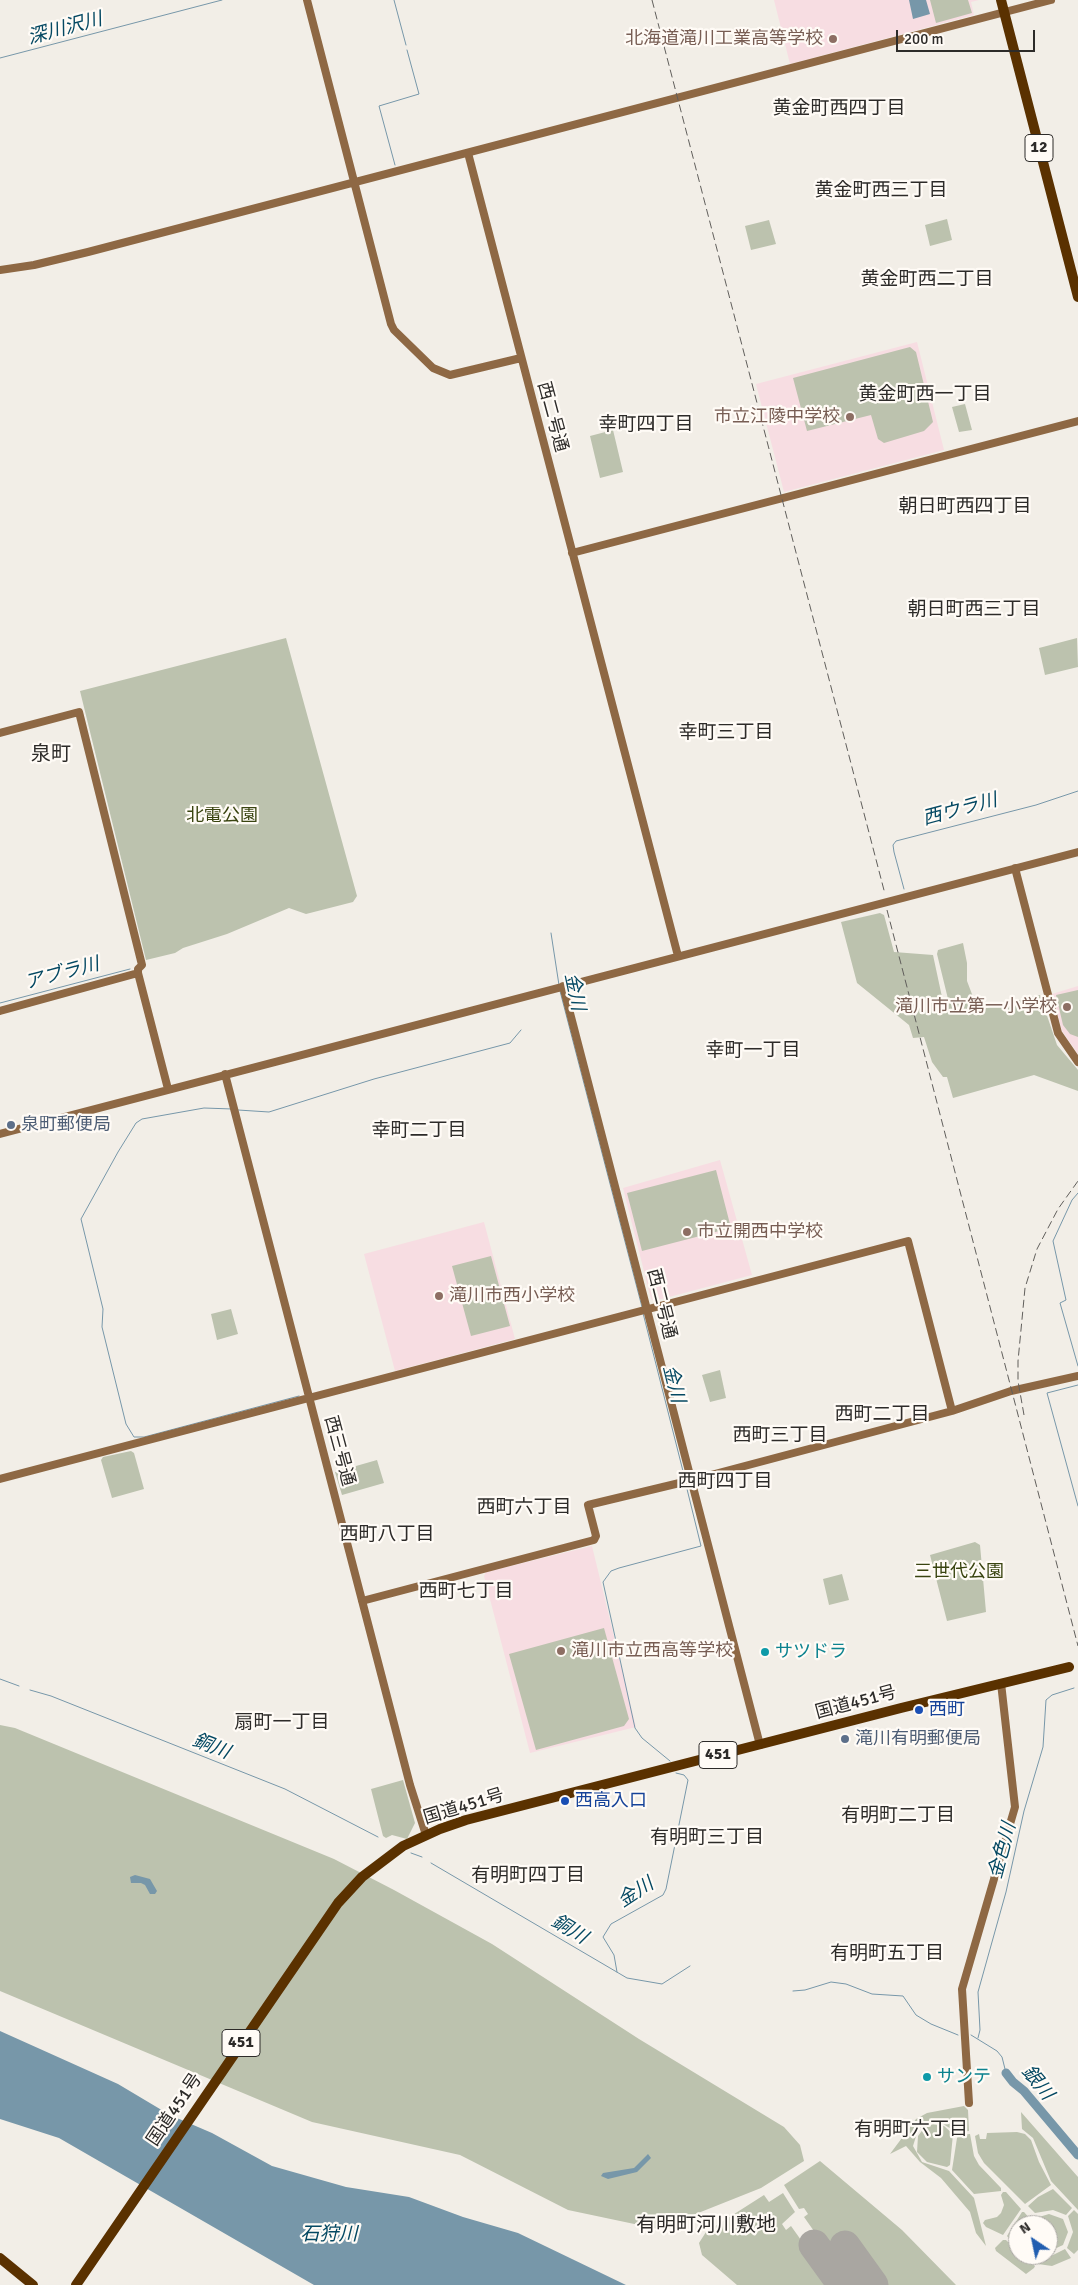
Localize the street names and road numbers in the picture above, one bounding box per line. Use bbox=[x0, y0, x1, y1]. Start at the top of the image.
road number: 12 bbox=[1025, 134, 1053, 162]
street label: 西二号通 bbox=[532, 379, 572, 455]
street label: 西二号通 bbox=[642, 1266, 680, 1342]
street label: 西三号通 bbox=[319, 1413, 359, 1489]
street label: 国道451号 bbox=[813, 1682, 899, 1724]
road number: 451 bbox=[699, 1742, 737, 1768]
street label: 国道451号 bbox=[421, 1785, 507, 1829]
road number: 451 bbox=[222, 2030, 260, 2056]
street label: 国道451号 bbox=[143, 2069, 207, 2151]

